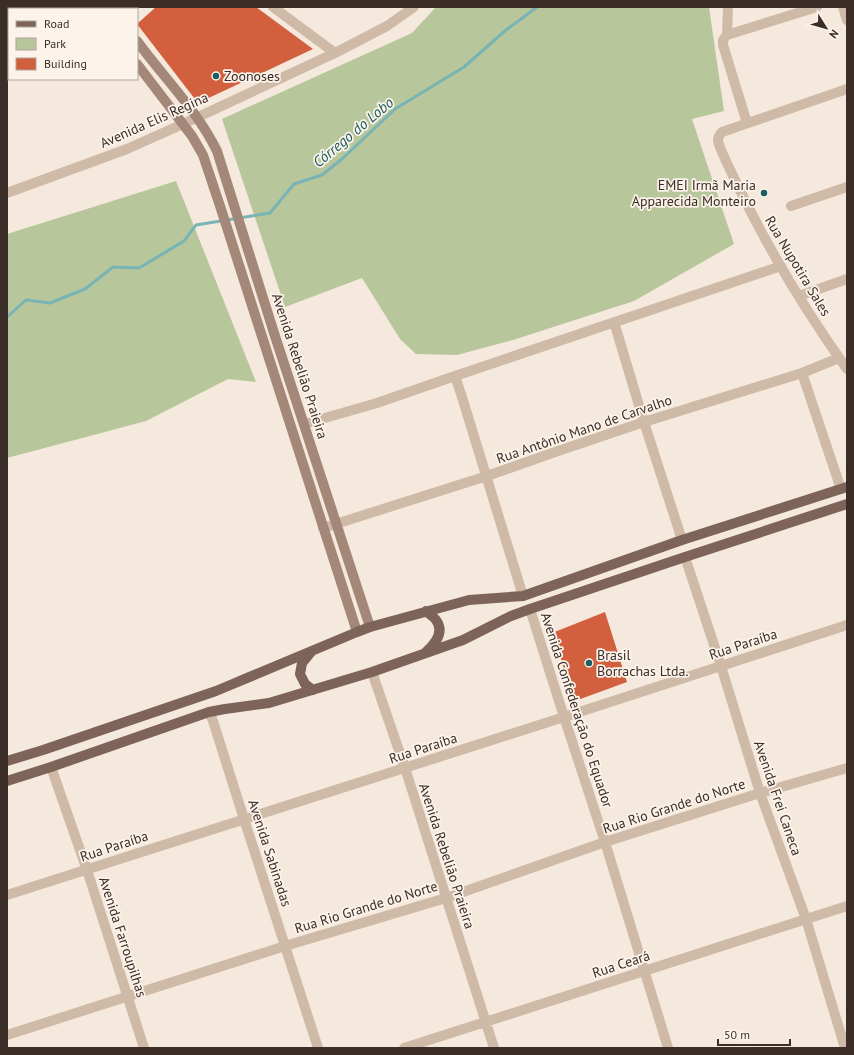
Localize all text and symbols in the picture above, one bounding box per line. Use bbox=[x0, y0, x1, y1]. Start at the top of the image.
legend bbox=[8, 8, 138, 80]
north arrow bbox=[806, 8, 846, 48]
text: Road bbox=[44, 16, 69, 31]
text: N bbox=[826, 27, 842, 41]
text: Park bbox=[44, 36, 66, 51]
text: Building bbox=[44, 56, 87, 71]
place label: Zoonoses bbox=[224, 67, 280, 85]
marker: Zoonoses bbox=[211, 71, 221, 81]
street label: Avenida Elis Regina bbox=[97, 88, 211, 152]
water label: Córrego do Lobo bbox=[309, 93, 397, 171]
place label: EMEI Irmã Maria Apparecida Monteiro bbox=[632, 176, 756, 210]
marker: EMEI Irmã Maria Apparecida Monteiro bbox=[759, 188, 769, 198]
street label: Rua Nupotira Sales bbox=[761, 213, 835, 320]
street label: Avenida Rebelião Praieira bbox=[268, 291, 332, 441]
street label: Rua Antônio Mano de Carvalho bbox=[494, 390, 674, 468]
street label: Avenida Confederação do Equador bbox=[537, 610, 617, 810]
street label: Rua Paraíba bbox=[707, 625, 779, 663]
place label: Brasil Borrachas Ltda. bbox=[597, 646, 689, 680]
marker: Brasil Borrachas Ltda. bbox=[584, 658, 594, 668]
street label: Rua Paraíba bbox=[387, 729, 459, 767]
street label: Avenida Frei Caneca bbox=[750, 738, 806, 858]
street label: Rua Rio Grande do Norte bbox=[601, 774, 747, 838]
street label: Avenida Rebelião Praieira bbox=[415, 781, 479, 931]
street label: Avenida Sabinadas bbox=[244, 797, 296, 909]
street label: Rua Paraíba bbox=[78, 827, 150, 865]
street label: Avenida Farroupilhas bbox=[95, 874, 151, 1000]
street label: Rua Rio Grande do Norte bbox=[292, 877, 440, 937]
street label: Rua Ceará bbox=[590, 946, 652, 982]
scale bar bbox=[718, 1021, 790, 1047]
text: 50 m bbox=[724, 1027, 750, 1042]

